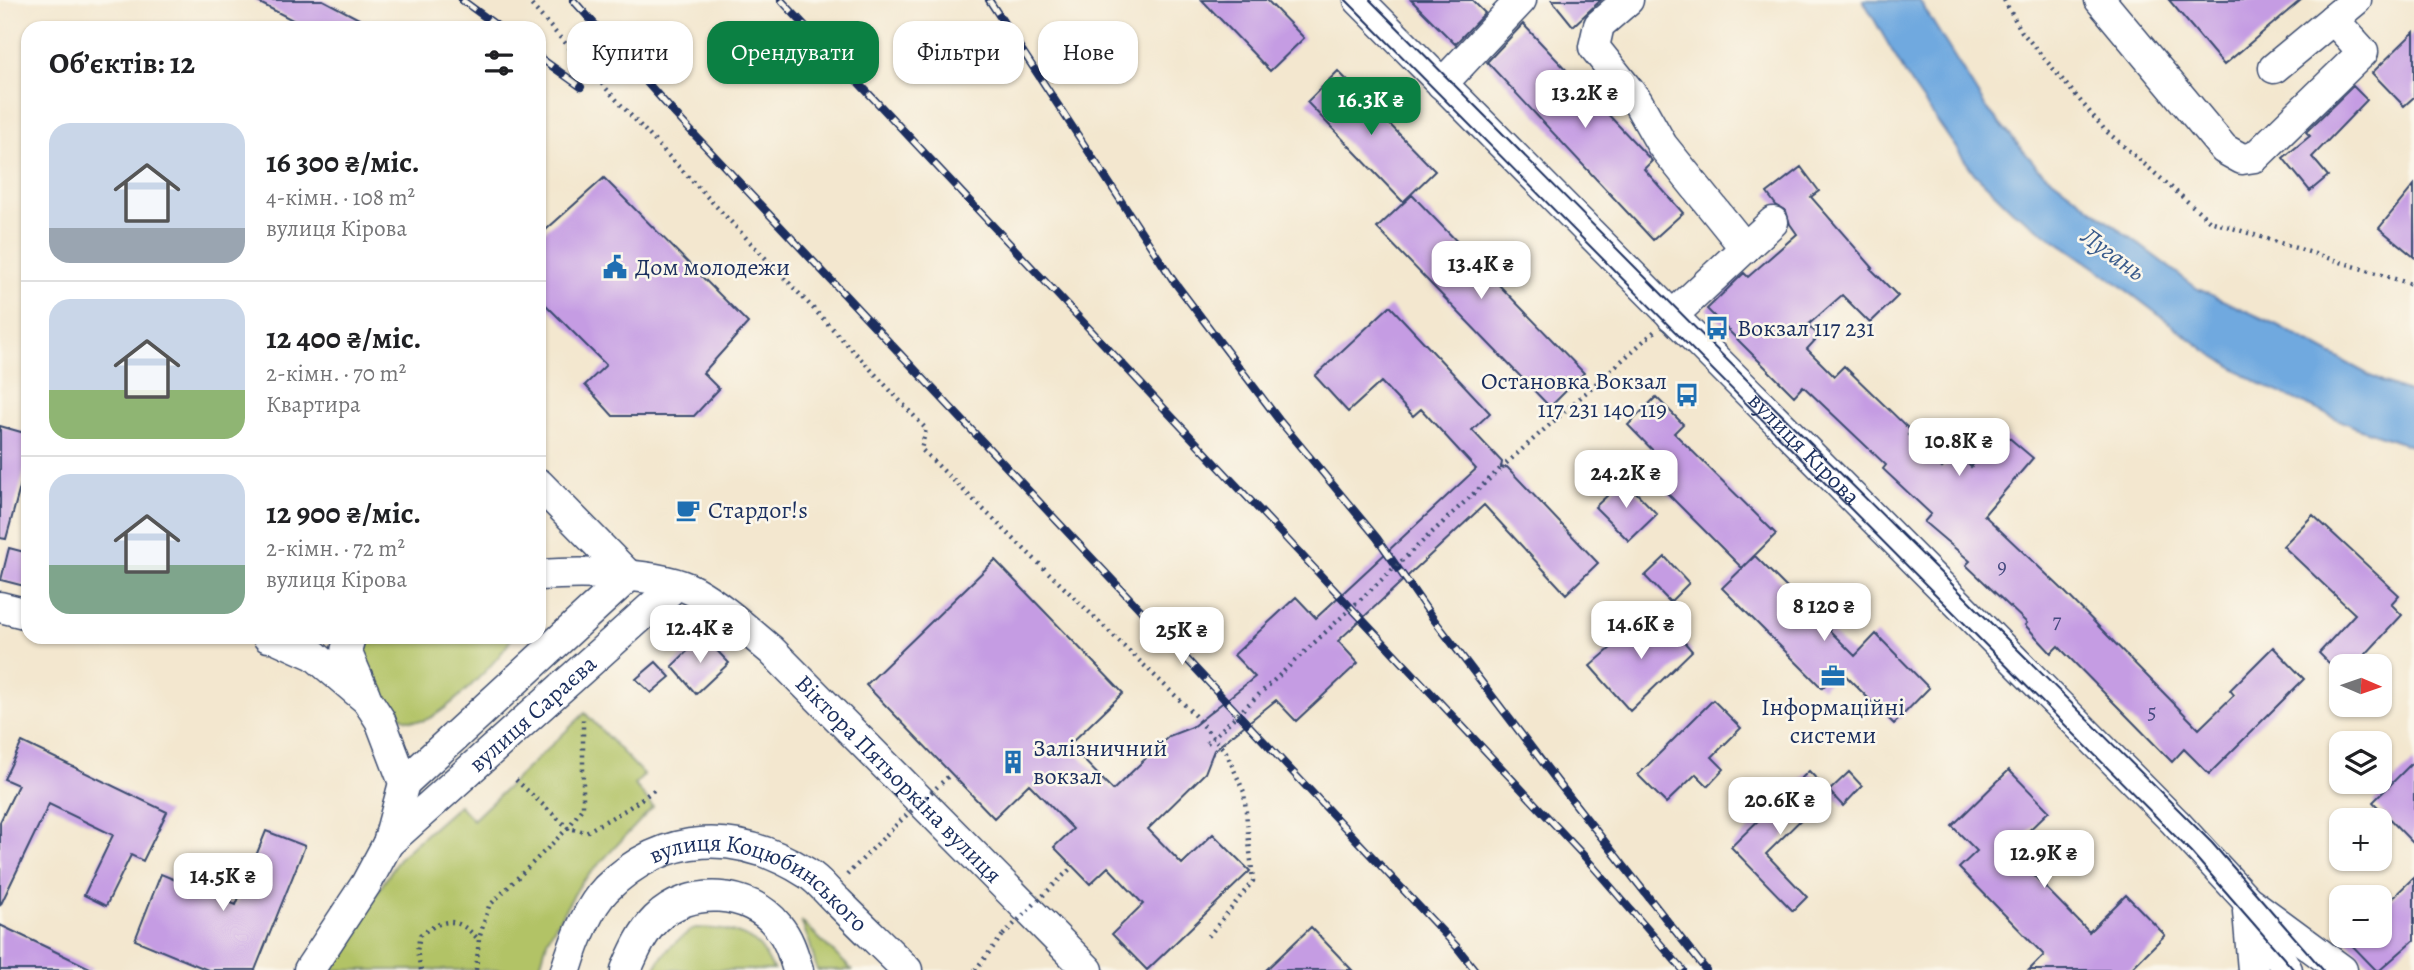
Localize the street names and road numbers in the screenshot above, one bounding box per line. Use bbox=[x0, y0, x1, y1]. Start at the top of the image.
street label: вулиця Кірова bbox=[1741, 385, 1868, 512]
street label: вулиця Сараєва bbox=[462, 648, 603, 779]
street label: Віктора Пятьоркіна вулиця bbox=[788, 668, 1009, 890]
street label: вулиця Коцюбинського bbox=[644, 826, 875, 939]

